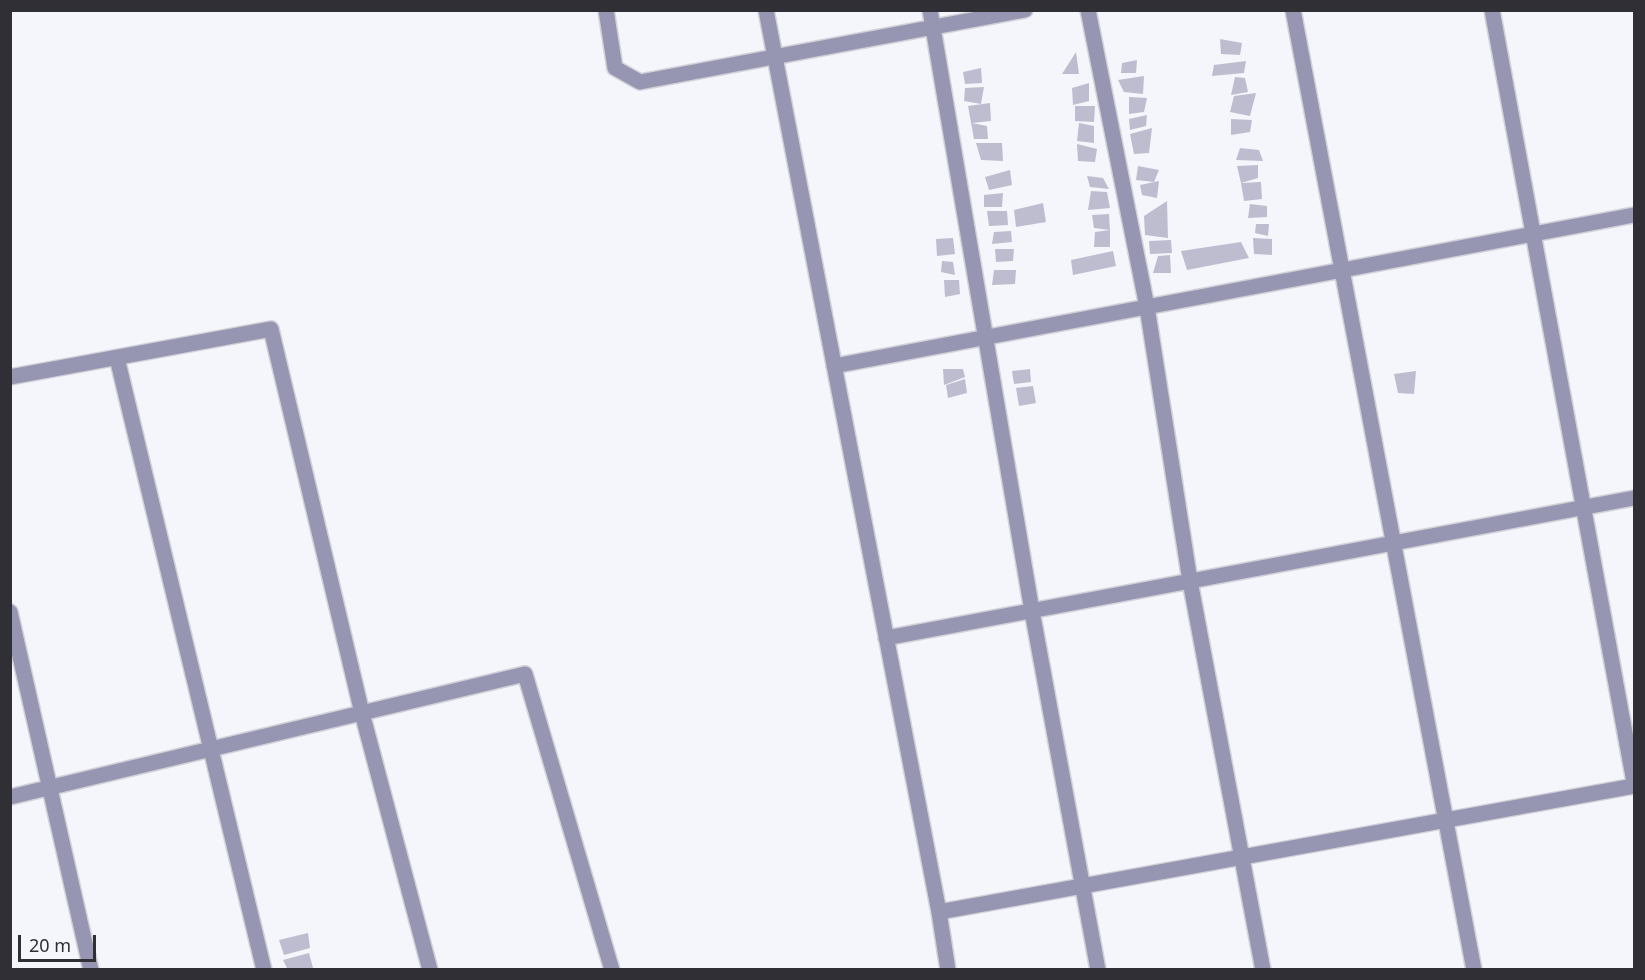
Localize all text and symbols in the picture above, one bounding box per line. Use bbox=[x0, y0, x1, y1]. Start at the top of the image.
scale bar bbox=[21, 923, 99, 961]
text: 20 m bbox=[29, 933, 71, 957]

